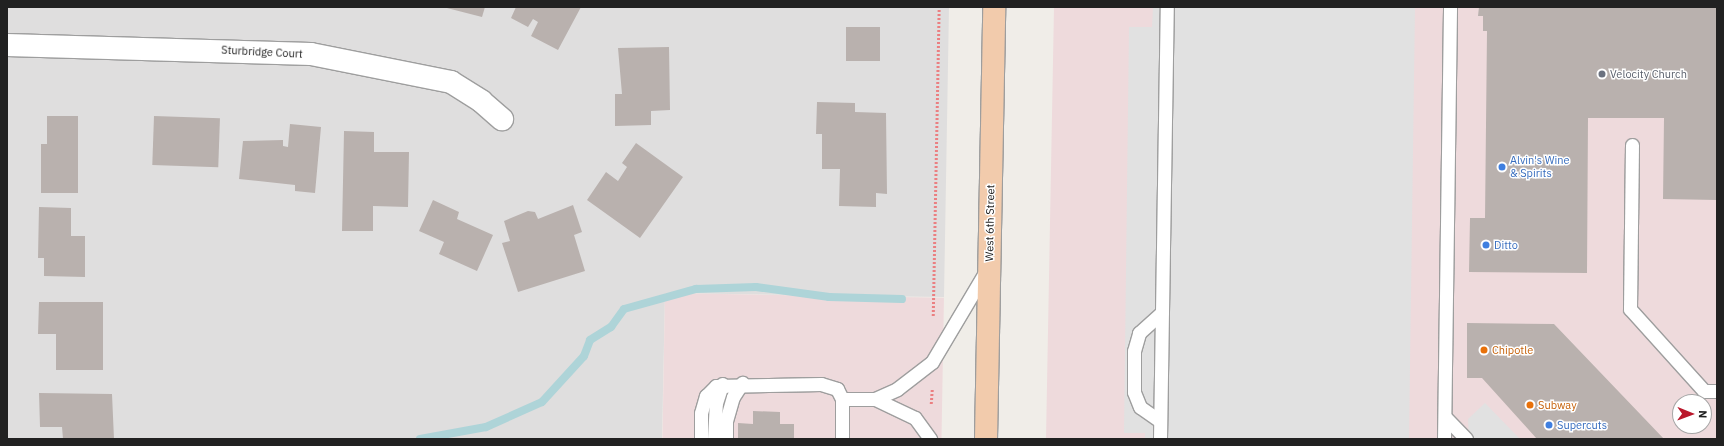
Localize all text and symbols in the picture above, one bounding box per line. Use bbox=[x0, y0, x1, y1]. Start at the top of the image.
street label: Sturbridge Court bbox=[221, 43, 303, 61]
place label: Velocity Church bbox=[1610, 67, 1687, 81]
marker: Velocity Church bbox=[1597, 69, 1607, 79]
place label: Alvin's Wine & Spirits bbox=[1510, 154, 1570, 180]
marker: Alvin's Wine & Spirits bbox=[1497, 162, 1507, 172]
street label: West 6th Street bbox=[983, 184, 997, 262]
place label: Ditto bbox=[1494, 238, 1518, 252]
marker: Ditto bbox=[1481, 240, 1491, 250]
place label: Chipotle bbox=[1492, 343, 1533, 357]
marker: Chipotle bbox=[1479, 345, 1489, 355]
north arrow bbox=[1672, 394, 1712, 434]
place label: Subway bbox=[1538, 398, 1577, 412]
marker: Subway bbox=[1525, 400, 1535, 410]
text: N bbox=[1696, 410, 1710, 418]
place label: Supercuts bbox=[1557, 418, 1607, 432]
marker: Supercuts bbox=[1544, 420, 1554, 430]

